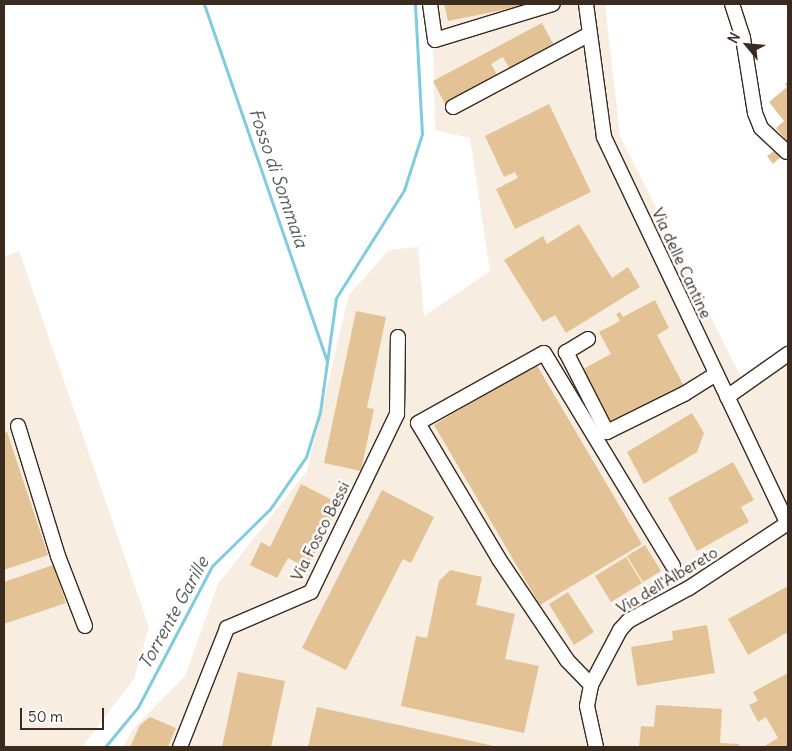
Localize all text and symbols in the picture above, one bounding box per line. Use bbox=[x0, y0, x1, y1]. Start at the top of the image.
north arrow bbox=[722, 20, 772, 70]
text: N bbox=[724, 29, 744, 46]
water label: Fosso di Sommaia bbox=[244, 106, 312, 250]
street label: Via delle Cantine bbox=[648, 205, 716, 321]
street label: Via Fosco Bessi bbox=[287, 478, 353, 584]
street label: Via dell'Albereto bbox=[613, 542, 721, 618]
water label: Torrente Garille bbox=[134, 553, 214, 673]
scale bar bbox=[22, 698, 106, 730]
text: 50 m bbox=[28, 707, 63, 726]

